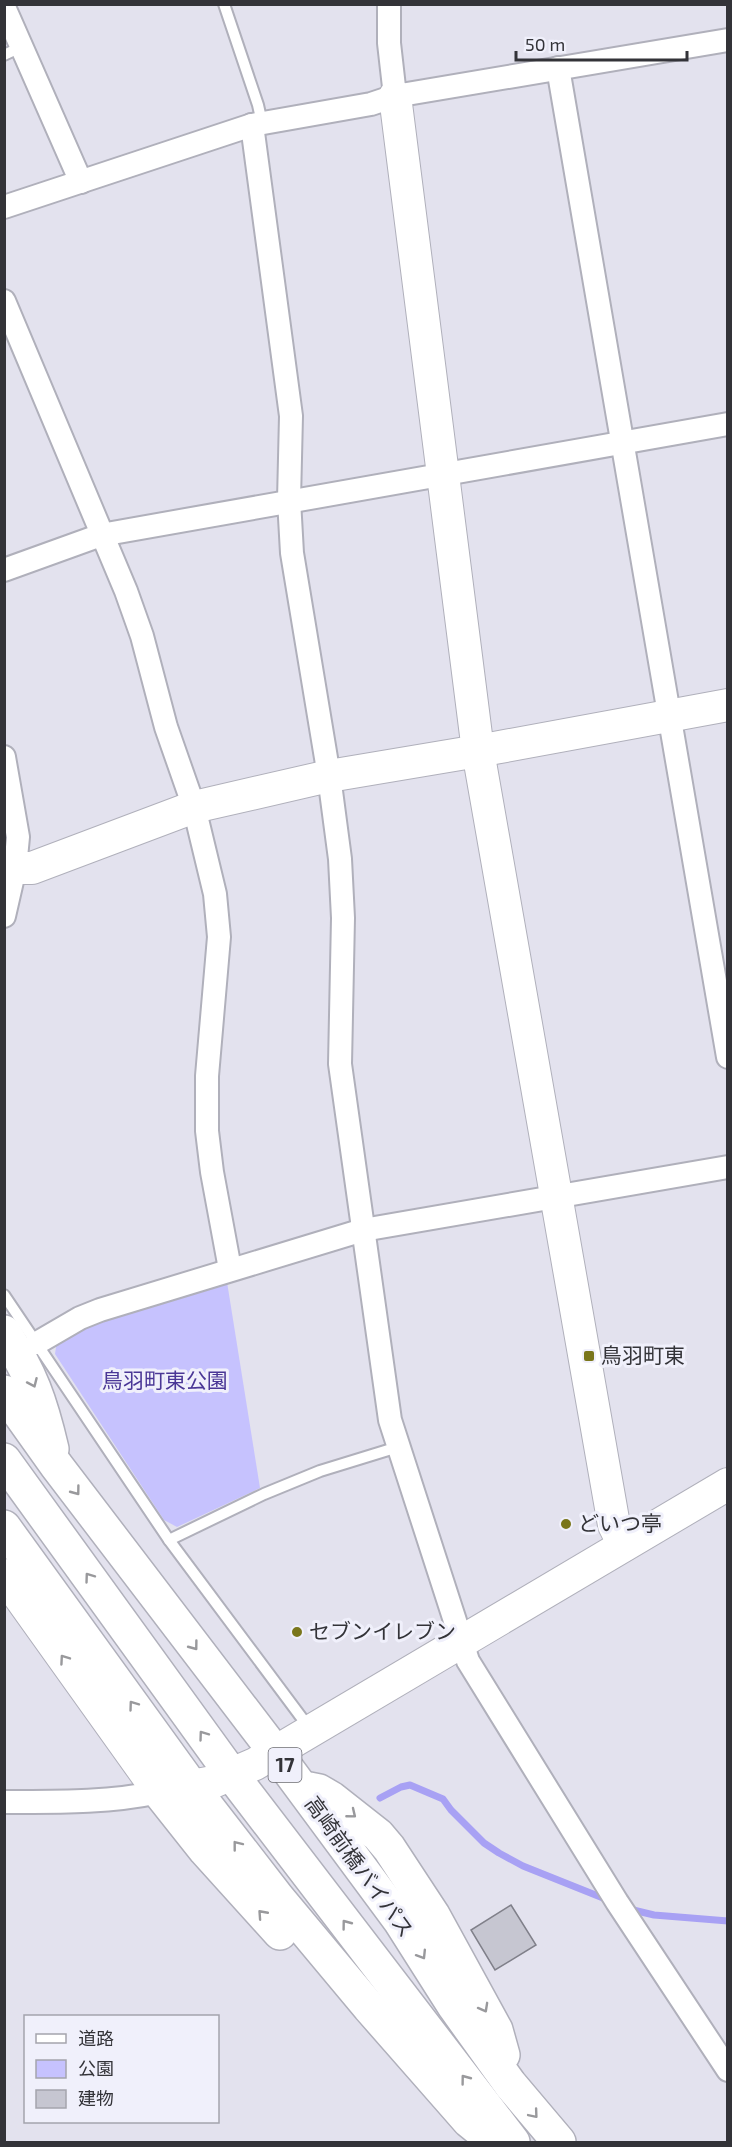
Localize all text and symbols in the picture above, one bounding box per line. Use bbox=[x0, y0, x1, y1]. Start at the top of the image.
scale bar bbox=[516, 24, 687, 62]
text: 50 m bbox=[525, 33, 565, 55]
place label: 鳥羽町東 bbox=[601, 1342, 685, 1367]
marker: 鳥羽町東 bbox=[582, 1349, 596, 1363]
park label: 鳥羽町東公園 bbox=[102, 1367, 228, 1392]
one-way arrow bbox=[26, 1377, 38, 1388]
one-way arrow bbox=[69, 1484, 80, 1495]
place label: どいつ亭 bbox=[578, 1510, 662, 1535]
marker: どいつ亭 bbox=[559, 1517, 573, 1531]
one-way arrow bbox=[85, 1573, 96, 1584]
place label: セブンイレブン bbox=[309, 1618, 456, 1643]
marker: セブンイレブン bbox=[290, 1625, 304, 1639]
one-way arrow bbox=[187, 1639, 198, 1650]
one-way arrow bbox=[61, 1655, 72, 1666]
one-way arrow bbox=[129, 1701, 140, 1712]
one-way arrow bbox=[199, 1731, 210, 1742]
road number: 17 bbox=[268, 1748, 302, 1782]
street label: 高崎前橋バイパス bbox=[301, 1791, 420, 1941]
one-way arrow bbox=[345, 1807, 356, 1818]
one-way arrow bbox=[233, 1841, 244, 1852]
one-way arrow bbox=[258, 1910, 269, 1920]
one-way arrow bbox=[342, 1920, 353, 1931]
one-way arrow bbox=[414, 1949, 426, 1959]
one-way arrow bbox=[477, 2002, 488, 2012]
legend bbox=[24, 2015, 219, 2123]
text: 道路 bbox=[78, 2027, 114, 2049]
text: 公園 bbox=[78, 2057, 114, 2079]
one-way arrow bbox=[461, 2075, 472, 2086]
text: 建物 bbox=[78, 2087, 114, 2109]
one-way arrow bbox=[527, 2107, 538, 2118]

